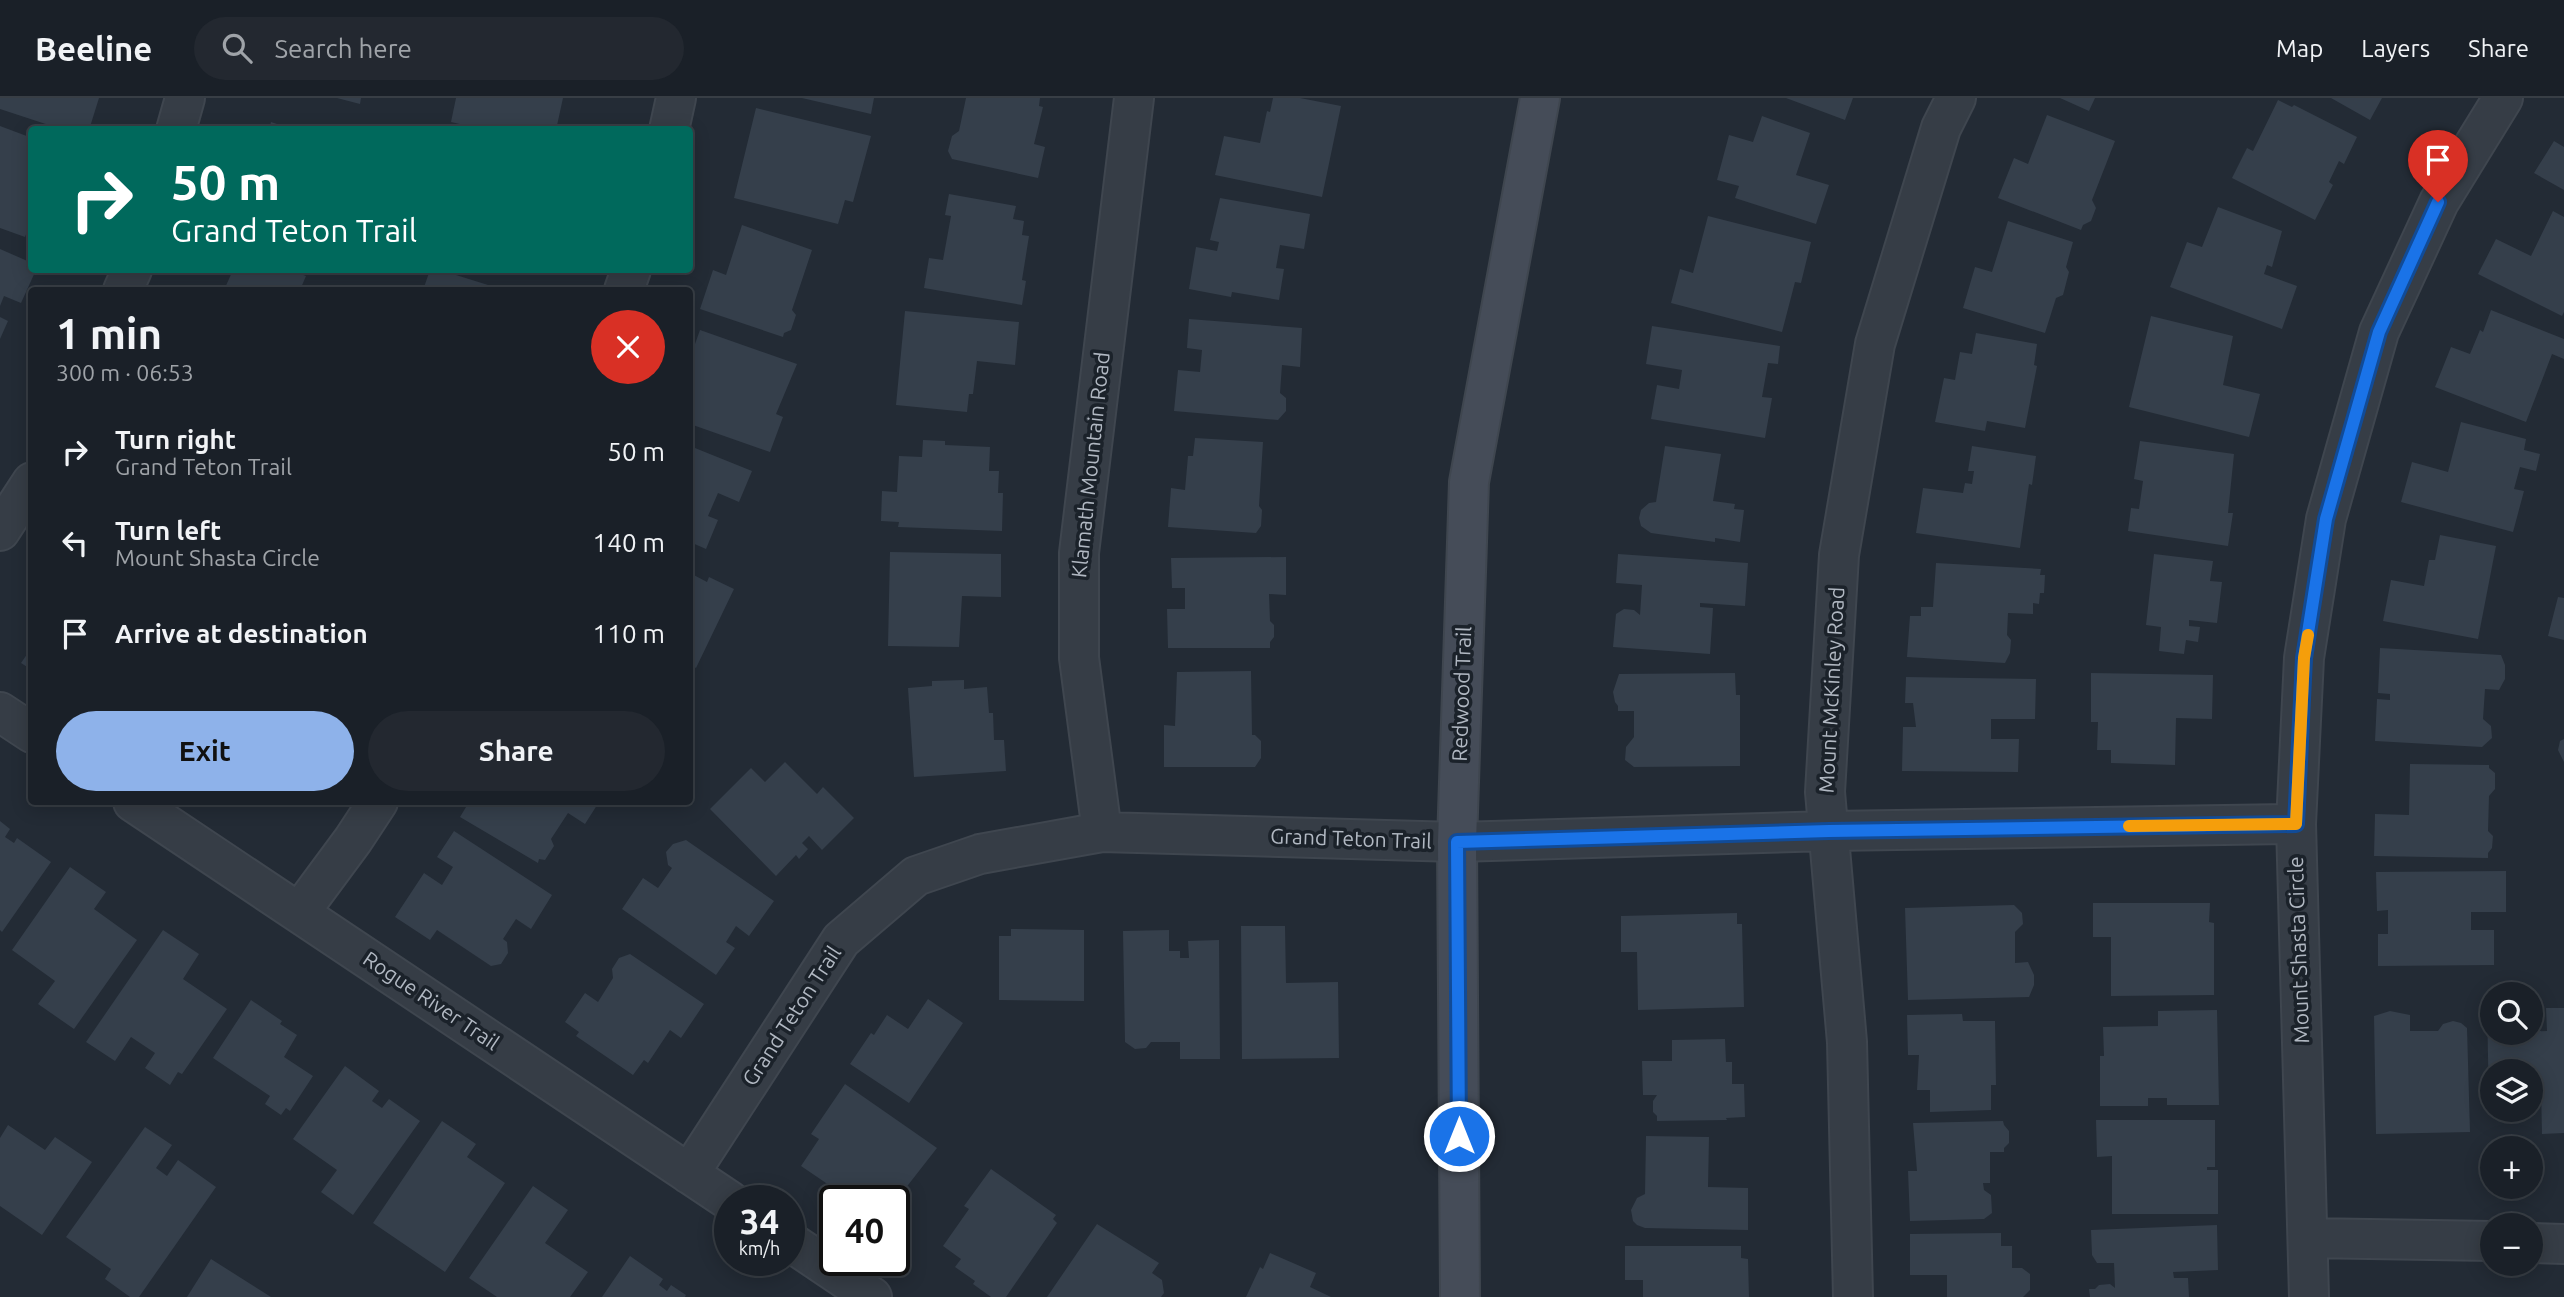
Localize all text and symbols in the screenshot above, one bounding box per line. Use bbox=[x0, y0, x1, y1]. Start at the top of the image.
search box bbox=[194, 17, 684, 80]
icon: search bbox=[218, 29, 256, 67]
text: Beeline bbox=[35, 30, 152, 67]
text: Search here bbox=[274, 34, 412, 63]
text: Map bbox=[2276, 35, 2323, 62]
text: Layers bbox=[2361, 35, 2430, 62]
text: Share bbox=[2468, 35, 2529, 62]
pin bbox=[2408, 130, 2468, 202]
icon: arrive bbox=[2419, 141, 2457, 179]
icon: right bbox=[56, 154, 147, 245]
text: 50 m bbox=[171, 154, 280, 209]
text: Grand Teton Trail bbox=[171, 212, 417, 248]
text: 1 min bbox=[56, 310, 162, 357]
button: close bbox=[591, 310, 665, 384]
street label: Klamath Mountain Road bbox=[1066, 351, 1114, 579]
text: 300 m · 06:53 bbox=[56, 360, 194, 385]
text: Turn right bbox=[115, 425, 236, 454]
icon: right bbox=[56, 433, 94, 471]
text: 50 m bbox=[607, 437, 665, 466]
text: Grand Teton Trail bbox=[115, 454, 292, 479]
text: Turn left bbox=[115, 516, 221, 545]
icon: left bbox=[56, 524, 94, 562]
text: 140 m bbox=[593, 528, 665, 557]
text: Mount Shasta Circle bbox=[115, 545, 320, 570]
street label: Mount McKinley Road bbox=[1814, 586, 1848, 794]
icon: arrive bbox=[56, 615, 94, 653]
text: Arrive at destination bbox=[115, 619, 368, 648]
text: 110 m bbox=[593, 619, 665, 648]
street label: Redwood Trail bbox=[1447, 626, 1475, 762]
button: Exit bbox=[56, 711, 354, 791]
button: Share bbox=[368, 711, 665, 791]
street label: Grand Teton Trail bbox=[1270, 823, 1432, 853]
street label: Mount Shasta Circle bbox=[2283, 856, 2313, 1044]
street label: Grand Teton Trail bbox=[737, 941, 845, 1090]
street label: Rogue River Trail bbox=[359, 946, 504, 1055]
map controls bbox=[2480, 982, 2543, 1276]
button: search bbox=[2480, 982, 2543, 1045]
button: layers bbox=[2480, 1059, 2543, 1122]
position arrow bbox=[1422, 1099, 1496, 1173]
button: + bbox=[2480, 1136, 2543, 1199]
speed limit sign: 40 bbox=[819, 1185, 910, 1276]
text: 34 bbox=[740, 1201, 779, 1241]
button: − bbox=[2480, 1213, 2543, 1276]
text: km/h bbox=[739, 1238, 780, 1258]

